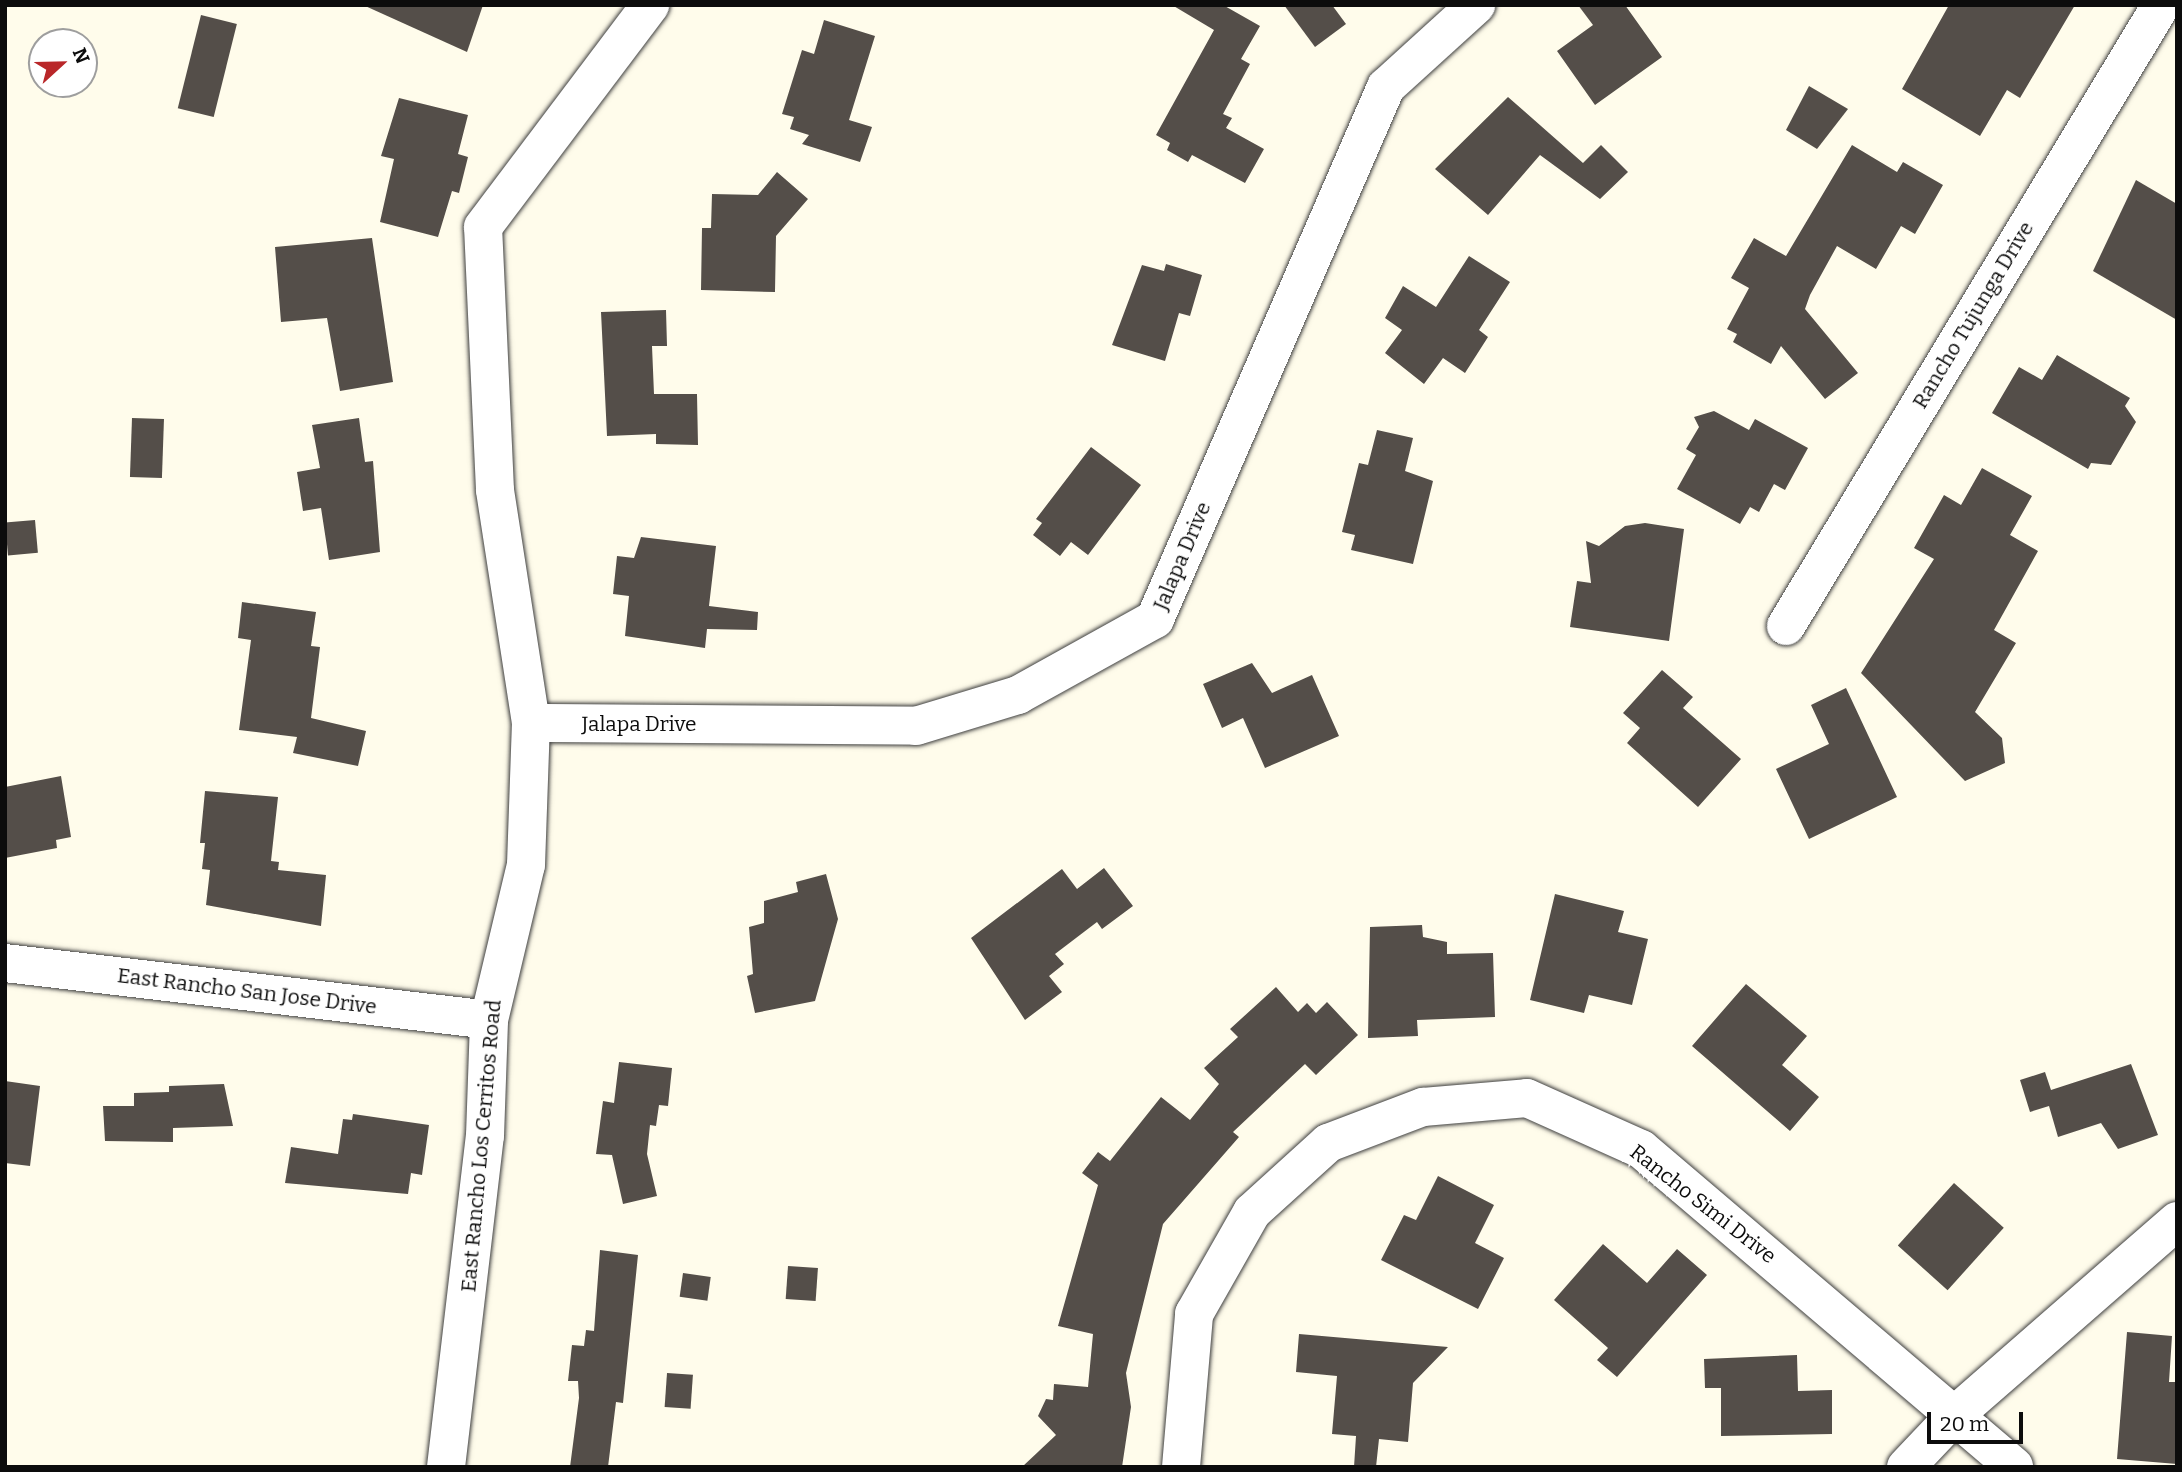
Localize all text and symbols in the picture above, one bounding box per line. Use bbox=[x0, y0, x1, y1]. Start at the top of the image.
north arrow bbox=[28, 28, 98, 98]
text: N bbox=[68, 45, 94, 67]
street label: Rancho Tujunga Drive bbox=[1907, 217, 2039, 413]
street label: Jalapa Drive bbox=[1148, 498, 1216, 614]
street label: Jalapa Drive bbox=[581, 711, 697, 737]
street label: East Rancho San Jose Drive bbox=[116, 963, 378, 1019]
street label: East Rancho Los Cerritos Road bbox=[456, 999, 506, 1293]
street label: Rancho Simi Drive bbox=[1625, 1139, 1781, 1269]
scale bar bbox=[1930, 1398, 2026, 1442]
text: 20 m bbox=[1940, 1411, 1989, 1437]

